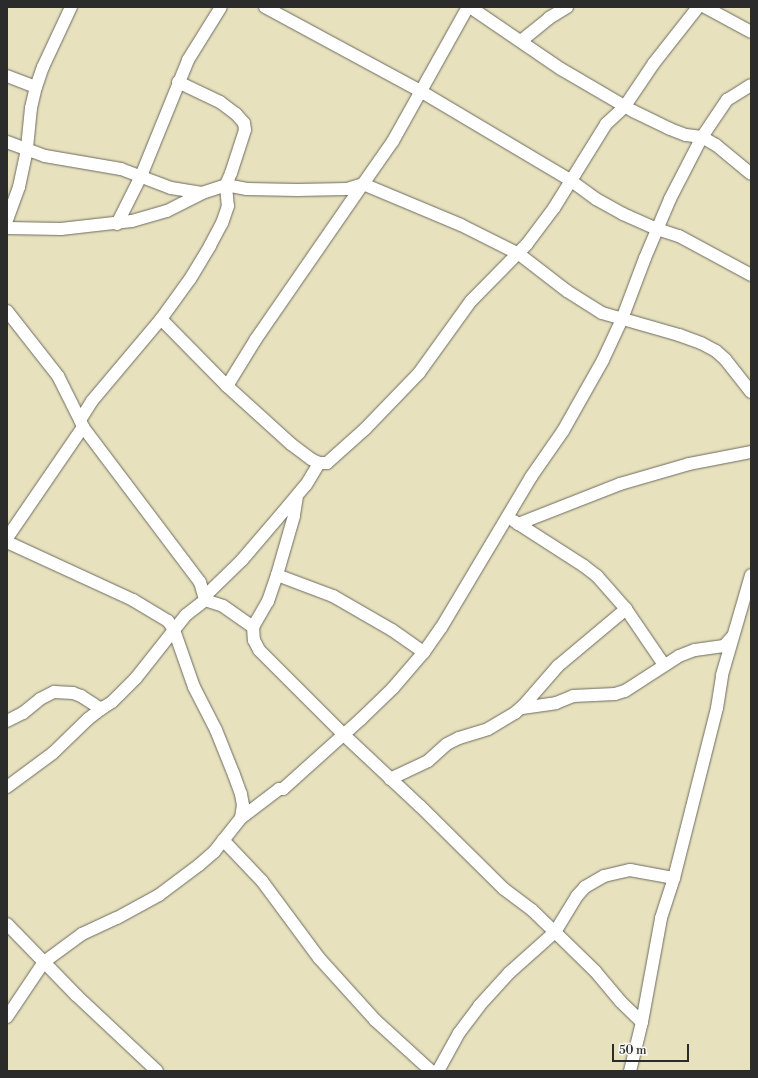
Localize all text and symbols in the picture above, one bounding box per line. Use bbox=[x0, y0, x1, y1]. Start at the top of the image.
scale bar bbox=[614, 1036, 691, 1062]
text: 50 m bbox=[619, 1043, 647, 1058]

